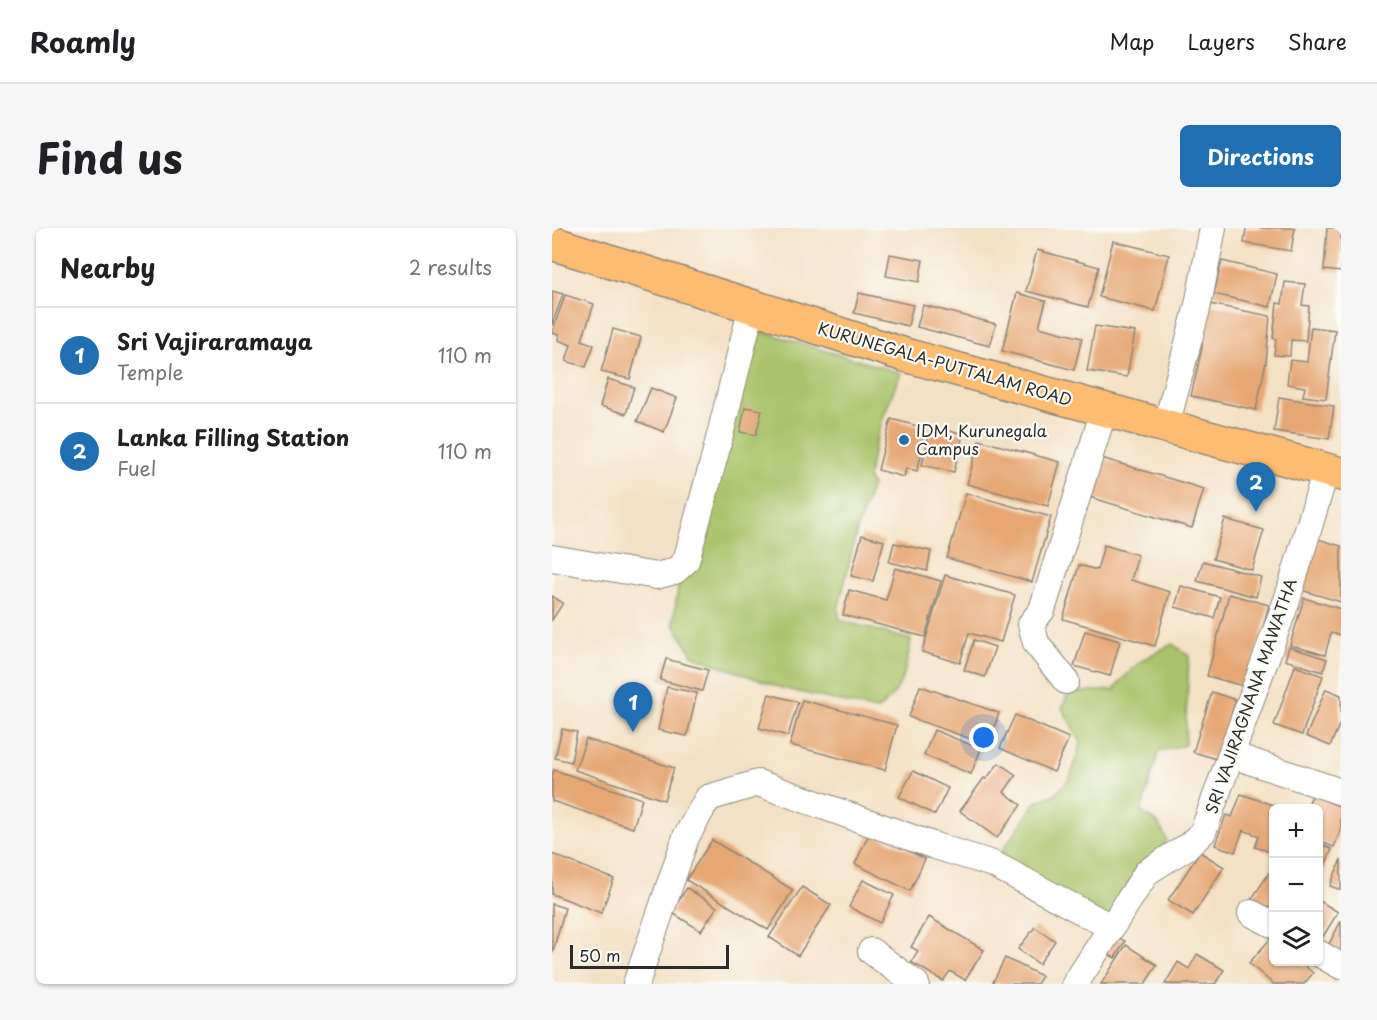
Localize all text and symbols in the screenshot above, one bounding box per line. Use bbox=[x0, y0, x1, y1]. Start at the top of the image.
text: Roamly bbox=[30, 20, 136, 63]
text: Map bbox=[1110, 25, 1154, 57]
text: Layers bbox=[1187, 25, 1255, 57]
text: Share bbox=[1288, 25, 1347, 57]
text: Find us bbox=[36, 125, 183, 188]
button: Directions bbox=[1180, 125, 1341, 187]
text: Nearby bbox=[60, 248, 155, 287]
text: 2 results bbox=[409, 252, 492, 282]
street label: KURUNEGALA-PUTTALAM ROAD bbox=[815, 315, 1075, 411]
text: Sri Vajiraramaya bbox=[117, 324, 313, 357]
text: 1 bbox=[75, 340, 84, 370]
text: 110 m bbox=[438, 340, 492, 370]
text: Temple bbox=[117, 357, 184, 387]
place label: IDM, Kurunegala Campus bbox=[916, 418, 1047, 460]
text: Lanka Filling Station bbox=[117, 420, 349, 453]
marker: IDM, Kurunegala Campus bbox=[897, 433, 911, 447]
text: 2 bbox=[72, 436, 87, 466]
text: 110 m bbox=[438, 436, 492, 466]
text: Fuel bbox=[117, 453, 156, 483]
pin: 2 bbox=[1236, 462, 1276, 512]
street label: SRI VAJIRAGNANA MAWATHA bbox=[1198, 575, 1302, 817]
pin: 1 bbox=[614, 682, 652, 732]
your location bbox=[969, 723, 998, 752]
map controls bbox=[1269, 804, 1323, 966]
button: + bbox=[1269, 804, 1323, 858]
button: − bbox=[1269, 858, 1323, 912]
button: layers bbox=[1269, 912, 1323, 966]
scale bar bbox=[570, 942, 729, 970]
text: 50 m bbox=[579, 943, 620, 967]

